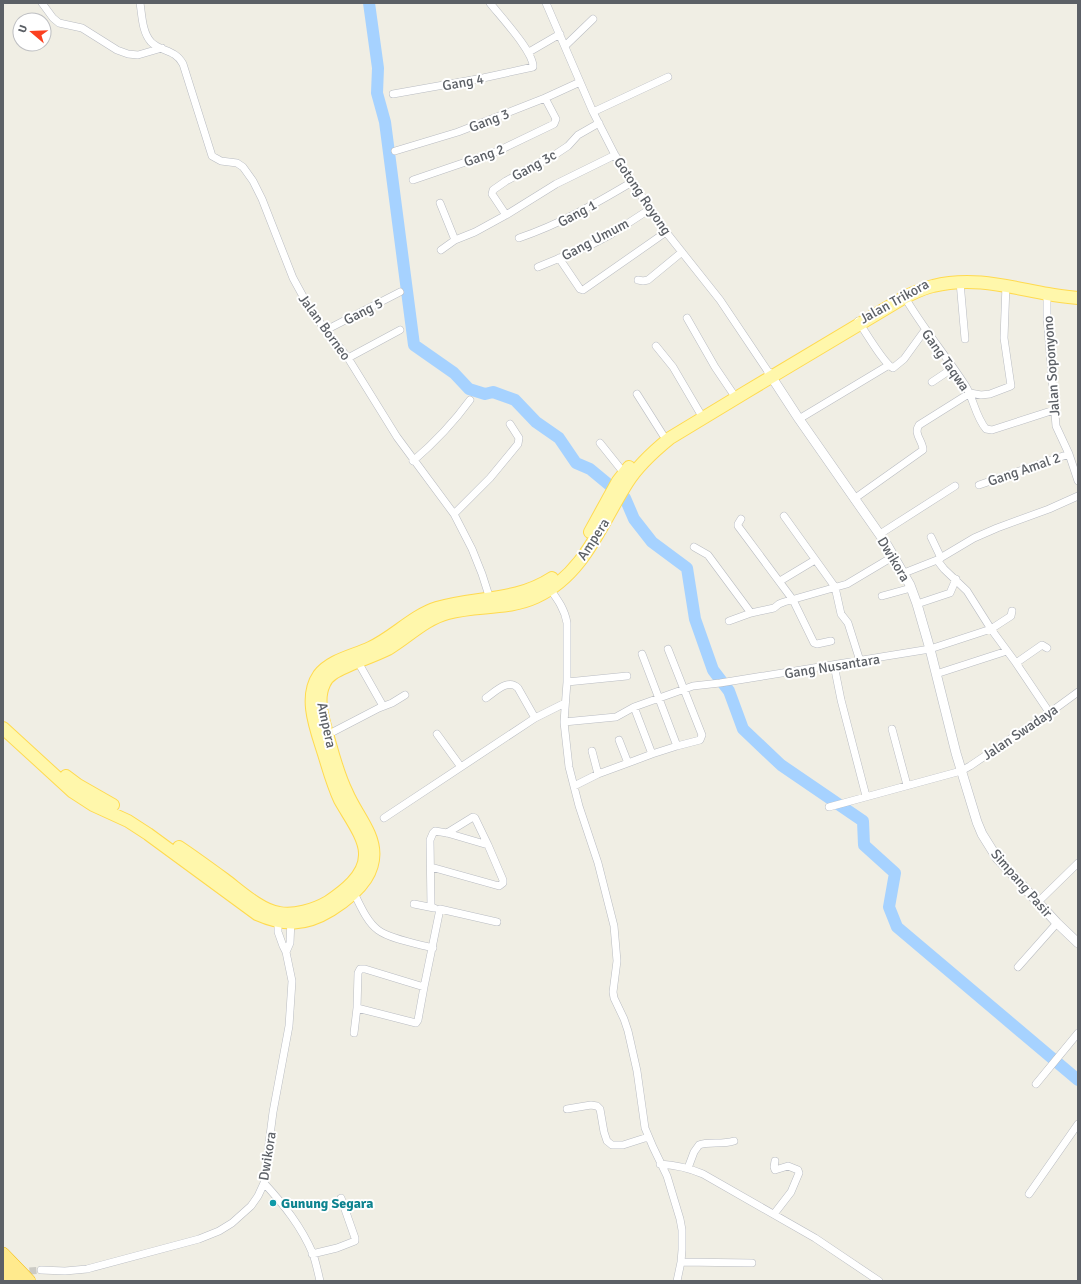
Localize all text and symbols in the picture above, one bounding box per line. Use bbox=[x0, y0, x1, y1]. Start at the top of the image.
north arrow bbox=[12, 12, 52, 52]
text: U bbox=[16, 23, 30, 35]
street label: Gang 4 bbox=[441, 70, 486, 94]
street label: Gang 3 bbox=[467, 105, 512, 136]
street label: Gang 2 bbox=[462, 140, 507, 171]
street label: Gang 3c bbox=[509, 146, 560, 185]
street label: Gotong Royong bbox=[610, 154, 675, 238]
street label: Gang 1 bbox=[555, 196, 600, 231]
street label: Gang Umum bbox=[559, 215, 632, 264]
street label: Jalan Trikora bbox=[857, 275, 932, 327]
street label: Jalan Borneo bbox=[295, 291, 354, 364]
street label: Gang 5 bbox=[341, 294, 386, 329]
street label: Jalan Soponyono bbox=[1040, 315, 1063, 417]
street label: Gang Taqwa bbox=[918, 326, 973, 394]
street label: Gang Amal 2 bbox=[986, 449, 1063, 490]
street label: Ampera bbox=[574, 515, 613, 563]
street label: Dwikora bbox=[874, 534, 914, 585]
street label: Gang Nusantara bbox=[783, 651, 881, 682]
street label: Ampera bbox=[313, 701, 340, 750]
street label: Jalan Swadaya bbox=[979, 701, 1061, 764]
street label: Simpang Pasir bbox=[987, 846, 1057, 922]
street label: Dwikora bbox=[255, 1130, 280, 1182]
place label: Gunung Segara bbox=[281, 1195, 373, 1212]
marker: Gunung Segara bbox=[268, 1198, 278, 1208]

